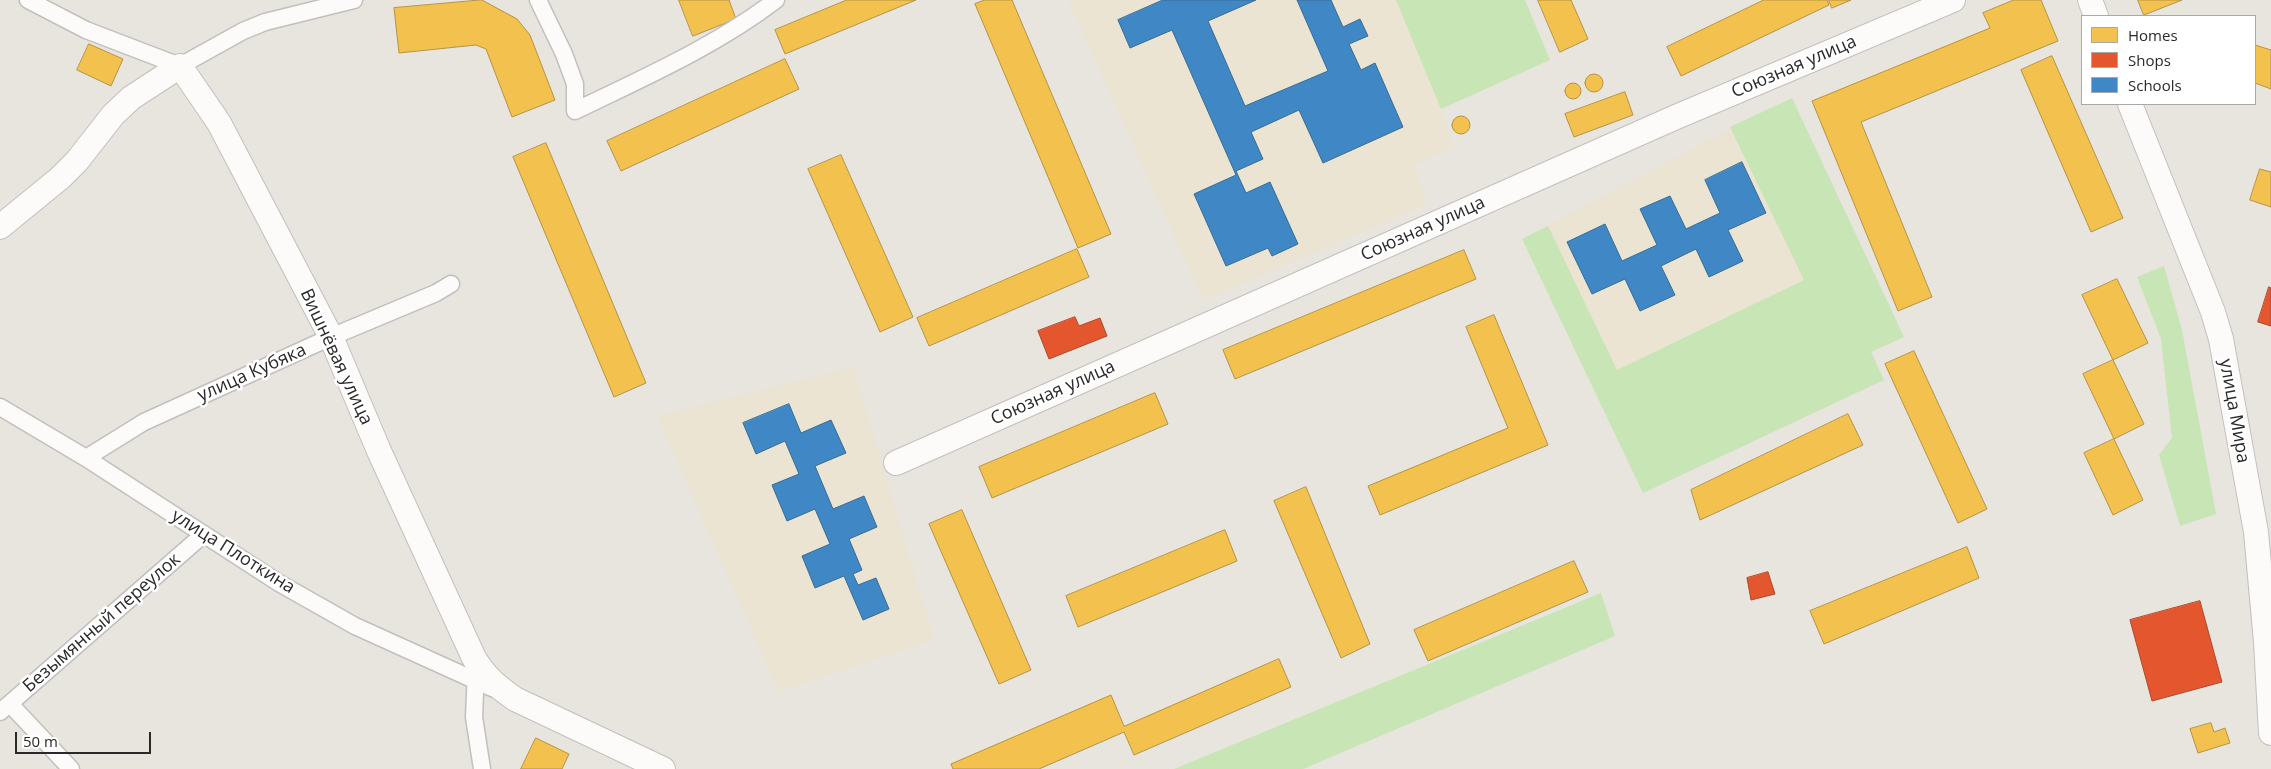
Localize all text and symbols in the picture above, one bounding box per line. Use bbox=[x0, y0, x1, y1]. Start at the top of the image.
legend bbox=[2081, 15, 2256, 105]
text: Homes bbox=[2128, 25, 2178, 45]
street label: Союзная улица bbox=[1728, 31, 1860, 103]
text: Shops bbox=[2128, 50, 2171, 70]
text: Schools bbox=[2128, 75, 2182, 95]
street label: Союзная улица bbox=[1357, 192, 1489, 266]
street label: Вишнёвая улица bbox=[295, 286, 377, 428]
street label: улица Кубяка bbox=[194, 339, 310, 407]
street label: Союзная улица bbox=[987, 356, 1119, 430]
street label: улица Мира bbox=[2214, 357, 2254, 465]
street label: улица Плоткина bbox=[167, 505, 299, 599]
street label: Безымянный переулок bbox=[19, 549, 185, 697]
scale bar bbox=[18, 722, 154, 754]
text: 50 m bbox=[23, 731, 58, 751]

